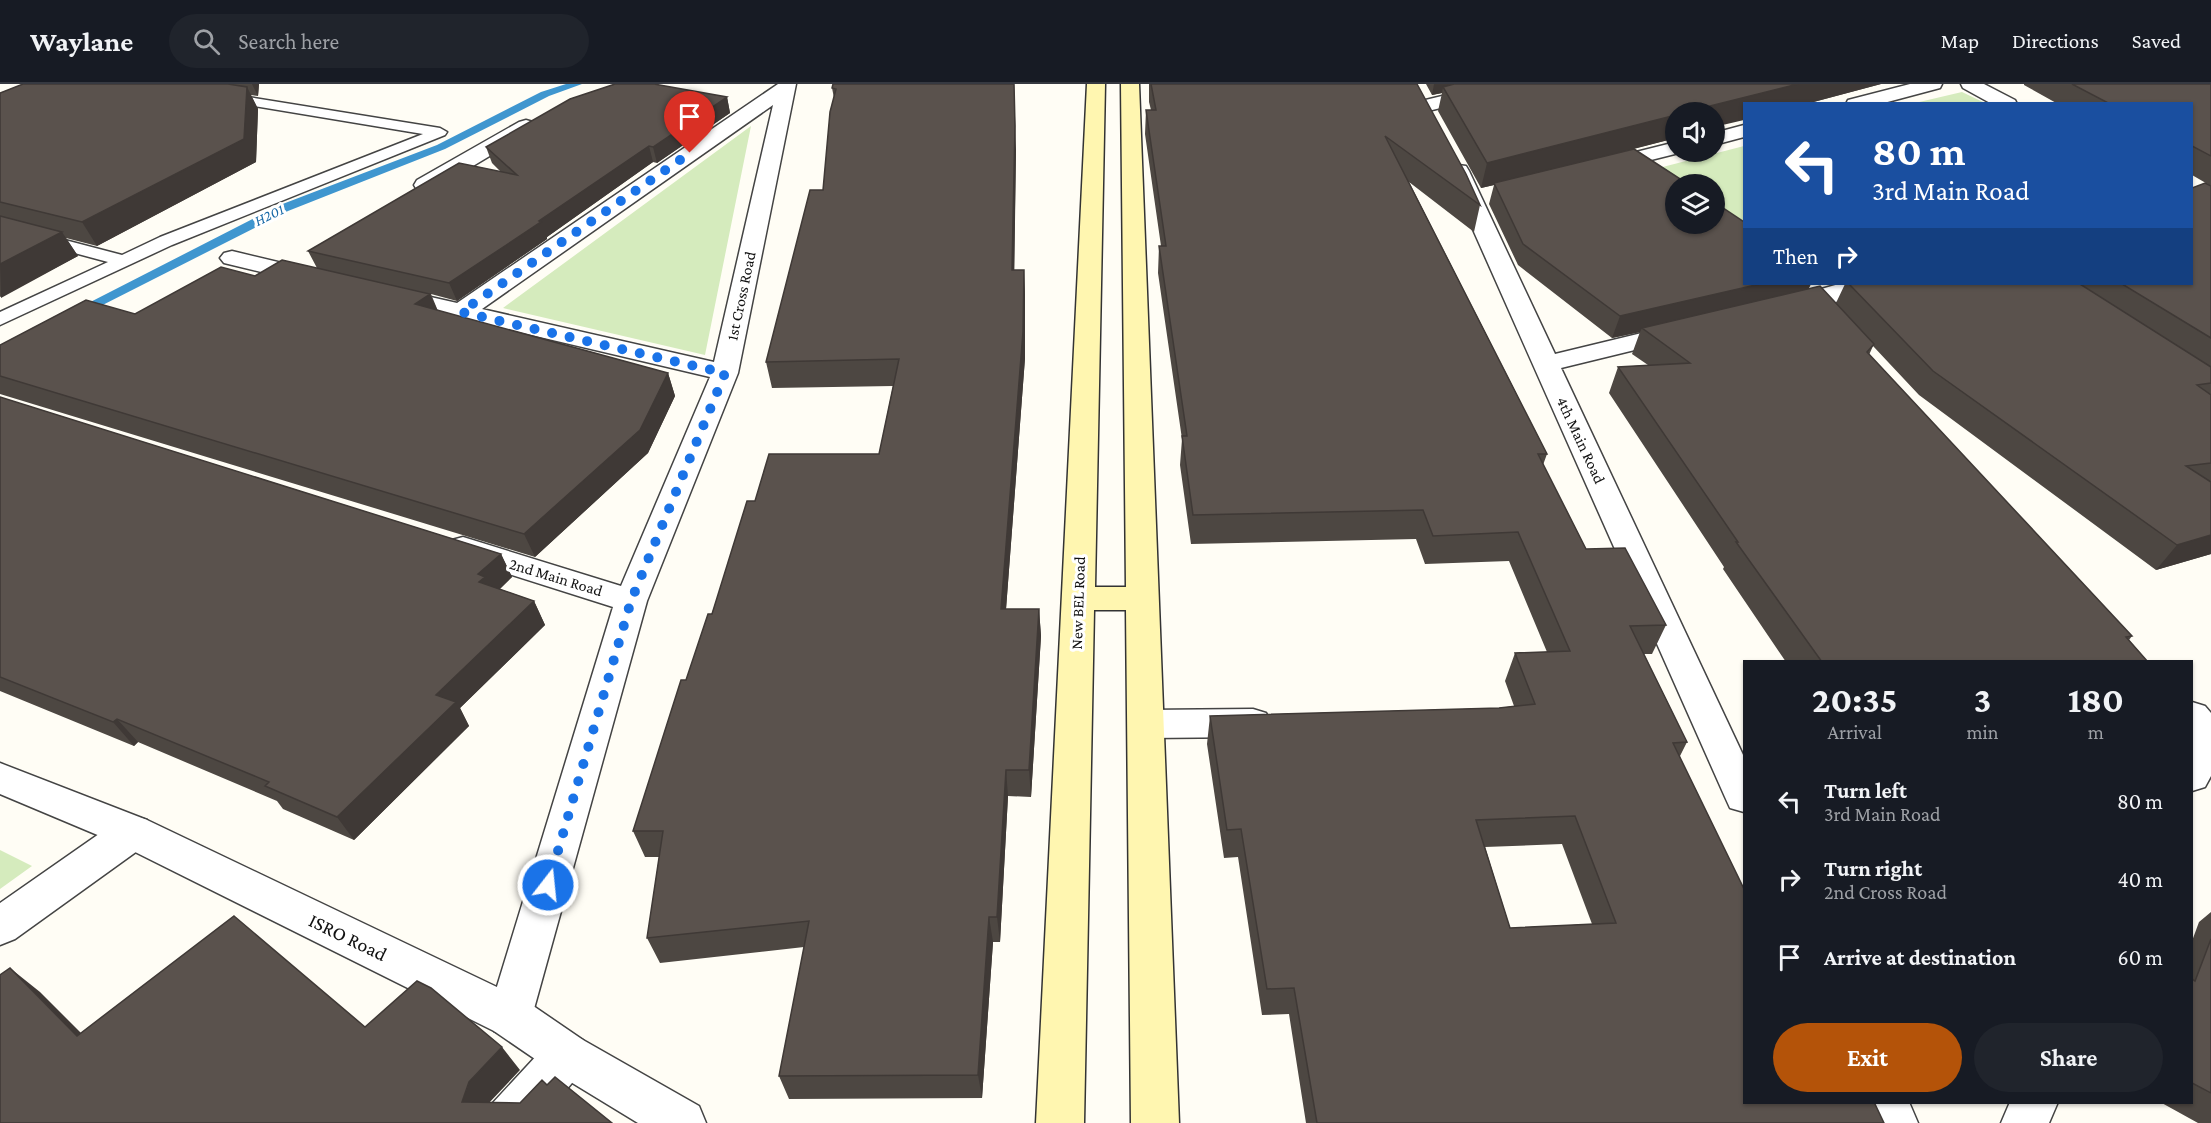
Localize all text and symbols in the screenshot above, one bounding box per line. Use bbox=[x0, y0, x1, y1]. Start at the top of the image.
search box bbox=[169, 14, 589, 68]
icon: search bbox=[190, 25, 223, 58]
text: Waylane bbox=[30, 26, 133, 57]
text: Search here bbox=[238, 29, 339, 54]
text: Map bbox=[1941, 29, 1979, 53]
text: Directions bbox=[2012, 29, 2099, 53]
text: Saved bbox=[2132, 29, 2181, 53]
pin bbox=[664, 91, 715, 153]
icon: arrive bbox=[673, 100, 706, 133]
map controls bbox=[1665, 102, 1725, 234]
button: sound bbox=[1665, 102, 1725, 162]
icon: left bbox=[1773, 126, 1851, 204]
text: 80 m bbox=[1872, 127, 1966, 174]
button: layers bbox=[1665, 174, 1725, 234]
text: 3rd Main Road bbox=[1872, 176, 2029, 206]
water label: H201 bbox=[252, 201, 286, 229]
icon: right bbox=[1830, 240, 1863, 273]
text: Then bbox=[1773, 244, 1818, 269]
street label: 1st Cross Road bbox=[723, 249, 759, 342]
street label: 4th Main Road bbox=[1553, 394, 1609, 487]
street label: 2nd Main Road bbox=[507, 555, 605, 599]
street label: New BEL Road bbox=[1068, 556, 1088, 650]
text: 20:35 bbox=[1812, 680, 1898, 720]
text: 3 bbox=[1974, 680, 1991, 720]
text: 180 bbox=[2068, 680, 2124, 720]
text: Arrival bbox=[1828, 721, 1882, 743]
text: min bbox=[1967, 721, 1999, 743]
text: m bbox=[2088, 721, 2104, 743]
text: Turn left bbox=[1824, 778, 1907, 803]
icon: left bbox=[1773, 785, 1806, 818]
text: 80 m bbox=[2117, 789, 2163, 814]
text: 3rd Main Road bbox=[1824, 803, 1941, 825]
position arrow bbox=[516, 853, 580, 917]
text: Turn right bbox=[1824, 856, 1922, 881]
icon: right bbox=[1773, 863, 1806, 896]
text: 40 m bbox=[2118, 867, 2163, 892]
text: 2nd Cross Road bbox=[1824, 881, 1947, 903]
street label: ISRO Road bbox=[305, 909, 391, 966]
icon: arrive bbox=[1773, 941, 1806, 974]
text: Arrive at destination bbox=[1824, 945, 2016, 970]
text: 60 m bbox=[2118, 945, 2163, 970]
button: Exit bbox=[1773, 1023, 1962, 1092]
button: Share bbox=[1974, 1023, 2163, 1092]

